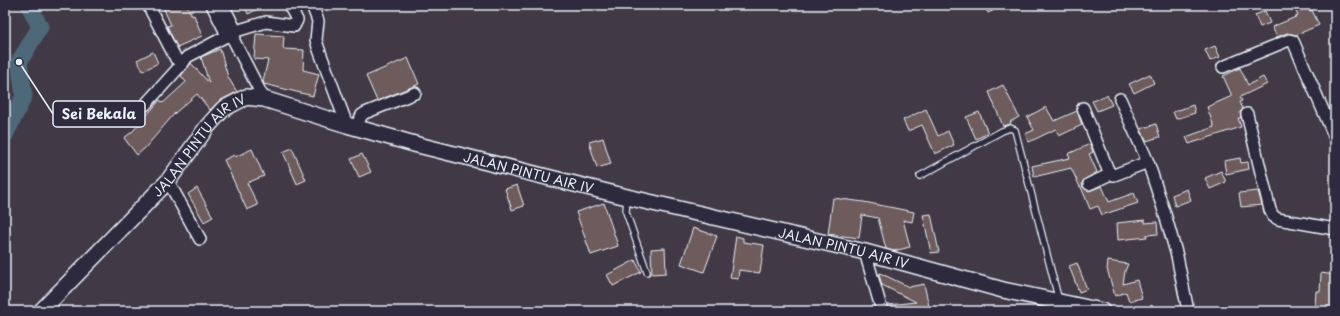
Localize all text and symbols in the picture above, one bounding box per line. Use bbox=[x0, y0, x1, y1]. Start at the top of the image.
street label: JALAN PINTU AIR IV bbox=[148, 89, 249, 201]
callout: Sei Bekala bbox=[53, 101, 145, 127]
text: Sei Bekala bbox=[62, 103, 137, 124]
street label: JALAN PINTU AIR IV bbox=[461, 147, 596, 197]
street label: JALAN PINTU AIR IV bbox=[777, 222, 911, 273]

